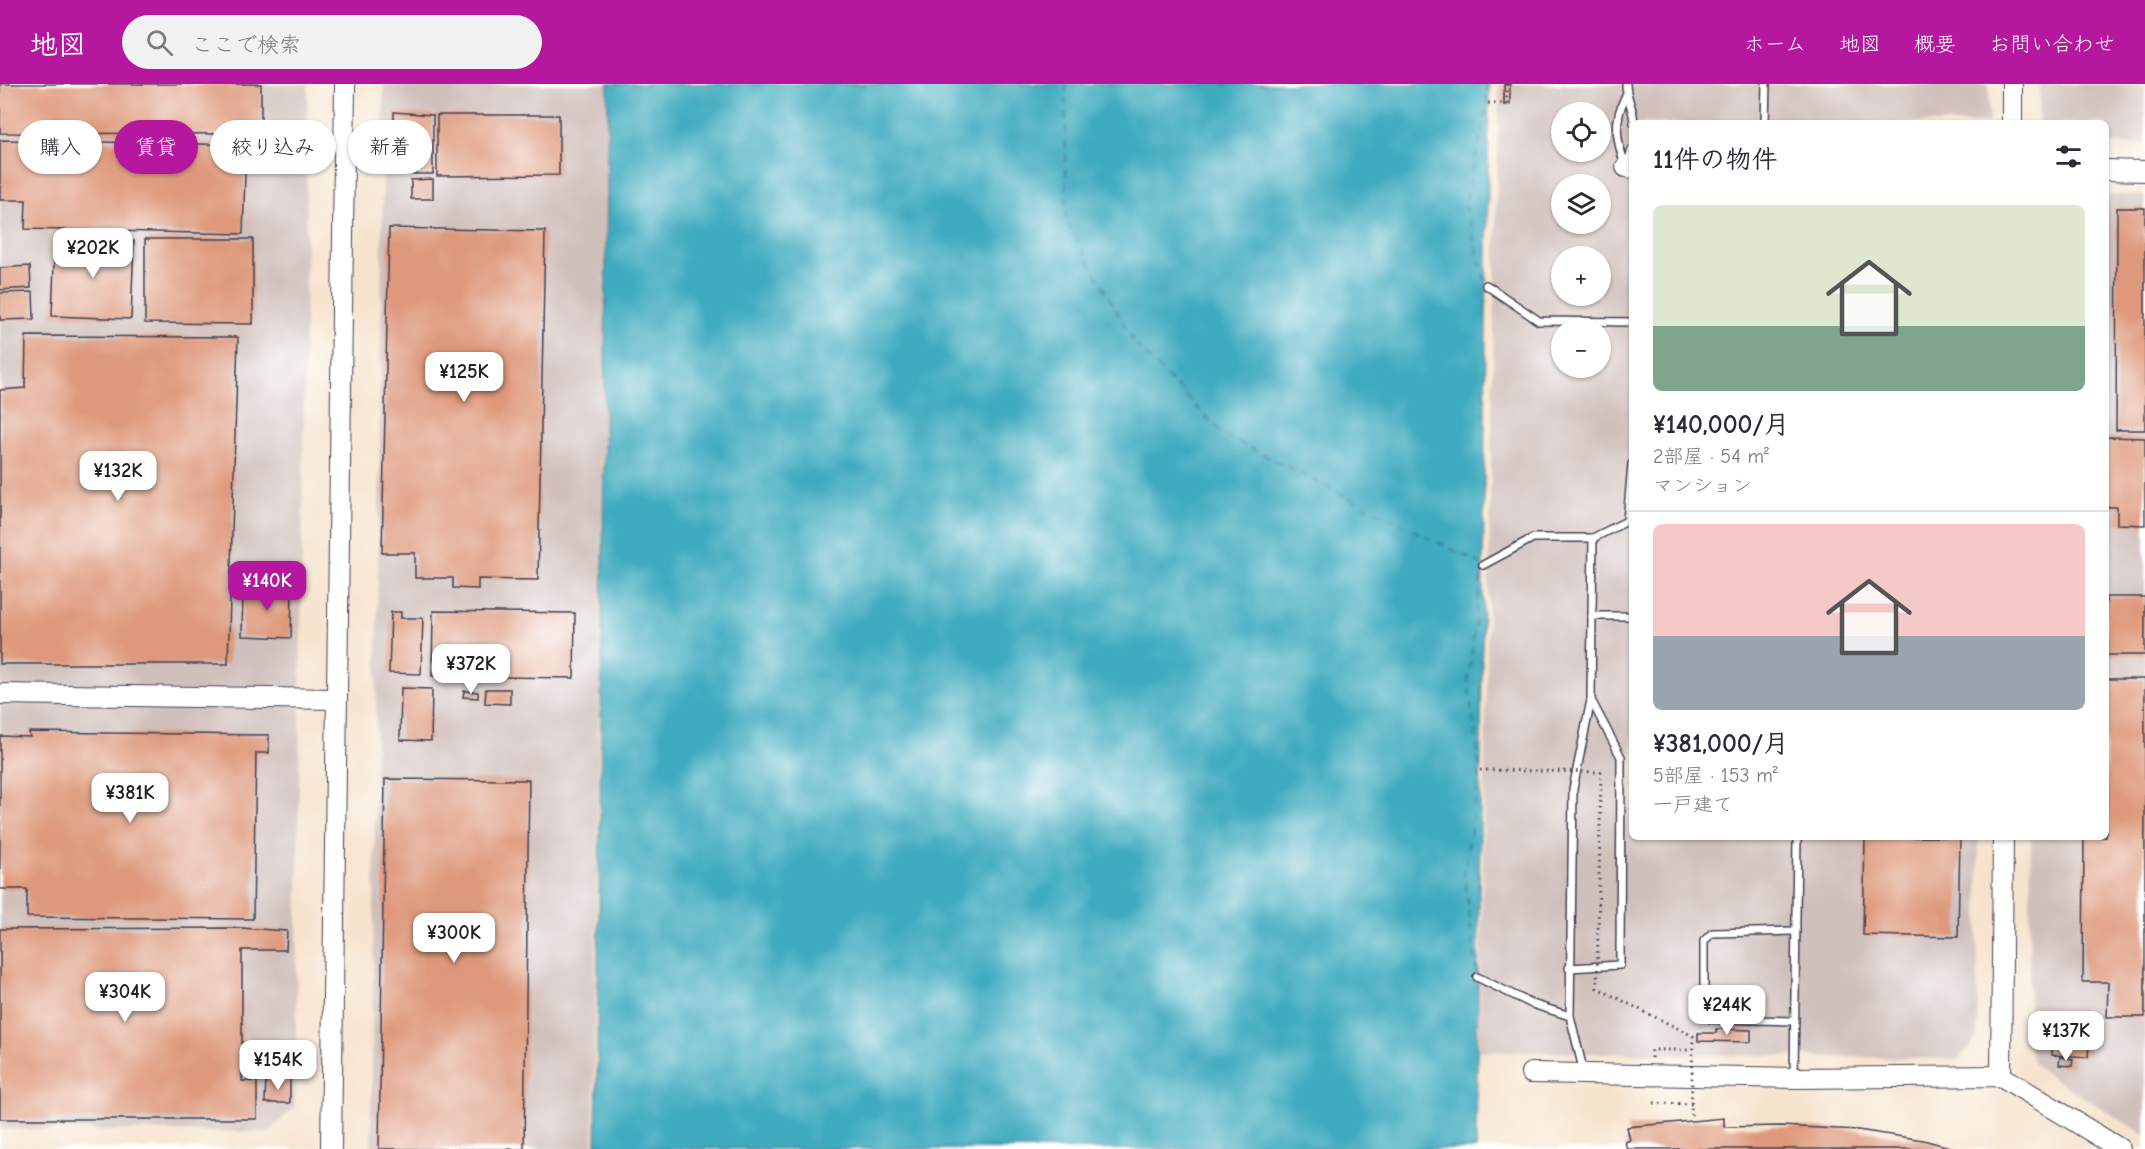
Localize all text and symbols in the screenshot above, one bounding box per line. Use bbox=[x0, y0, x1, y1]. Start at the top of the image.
search box bbox=[122, 15, 542, 69]
icon: search bbox=[143, 26, 176, 59]
text: 地図 bbox=[30, 29, 86, 61]
text: ここで検索 bbox=[191, 32, 301, 58]
text: ホーム bbox=[1744, 32, 1806, 56]
text: 地図 bbox=[1839, 32, 1881, 56]
text: 概要 bbox=[1914, 32, 1956, 56]
text: お問い合わせ bbox=[1989, 32, 2115, 56]
map controls bbox=[1551, 102, 1611, 378]
button: locate bbox=[1551, 102, 1611, 162]
chip: 購入 bbox=[18, 120, 102, 174]
chip: 賃貸 bbox=[114, 120, 198, 174]
chip: 絞り込み bbox=[210, 120, 336, 174]
chip: 新着 bbox=[348, 120, 432, 174]
icon: filters bbox=[2052, 140, 2085, 173]
text: 11件の物件 bbox=[1653, 145, 1777, 175]
button: layers bbox=[1551, 174, 1611, 234]
pin: ¥202K bbox=[51, 228, 135, 279]
text: ¥202K bbox=[67, 236, 119, 259]
icon: home bbox=[1815, 244, 1923, 352]
button: + bbox=[1551, 246, 1611, 306]
button: − bbox=[1551, 318, 1611, 378]
pin: ¥125K bbox=[422, 352, 506, 403]
text: ¥125K bbox=[439, 360, 489, 383]
text: ¥140,000/月 bbox=[1653, 410, 1790, 440]
text: 2部屋 · 54 m² bbox=[1653, 445, 1769, 468]
pin: ¥132K bbox=[76, 451, 160, 502]
text: ¥132K bbox=[94, 459, 142, 482]
text: マンション bbox=[1653, 474, 1752, 497]
pin: ¥140K bbox=[225, 561, 309, 612]
icon: home bbox=[1815, 563, 1923, 671]
text: ¥140K bbox=[242, 569, 292, 592]
pin: ¥372K bbox=[429, 644, 513, 695]
text: ¥372K bbox=[446, 652, 496, 675]
text: ¥381,000/月 bbox=[1653, 729, 1789, 759]
text: 5部屋 · 153 m² bbox=[1653, 764, 1778, 787]
pin: ¥381K bbox=[88, 773, 172, 824]
text: ¥381K bbox=[105, 781, 155, 804]
text: 一戸建て bbox=[1653, 793, 1733, 816]
pin: ¥300K bbox=[412, 913, 496, 964]
text: ¥300K bbox=[427, 921, 481, 944]
pin: ¥304K bbox=[83, 972, 167, 1023]
text: ¥304K bbox=[99, 980, 151, 1003]
pin: ¥244K bbox=[1685, 985, 1769, 1036]
text: ¥244K bbox=[1702, 993, 1752, 1016]
pin: ¥137K bbox=[2024, 1011, 2108, 1062]
text: ¥137K bbox=[2042, 1019, 2090, 1042]
pin: ¥154K bbox=[236, 1040, 320, 1091]
text: ¥154K bbox=[254, 1048, 302, 1071]

